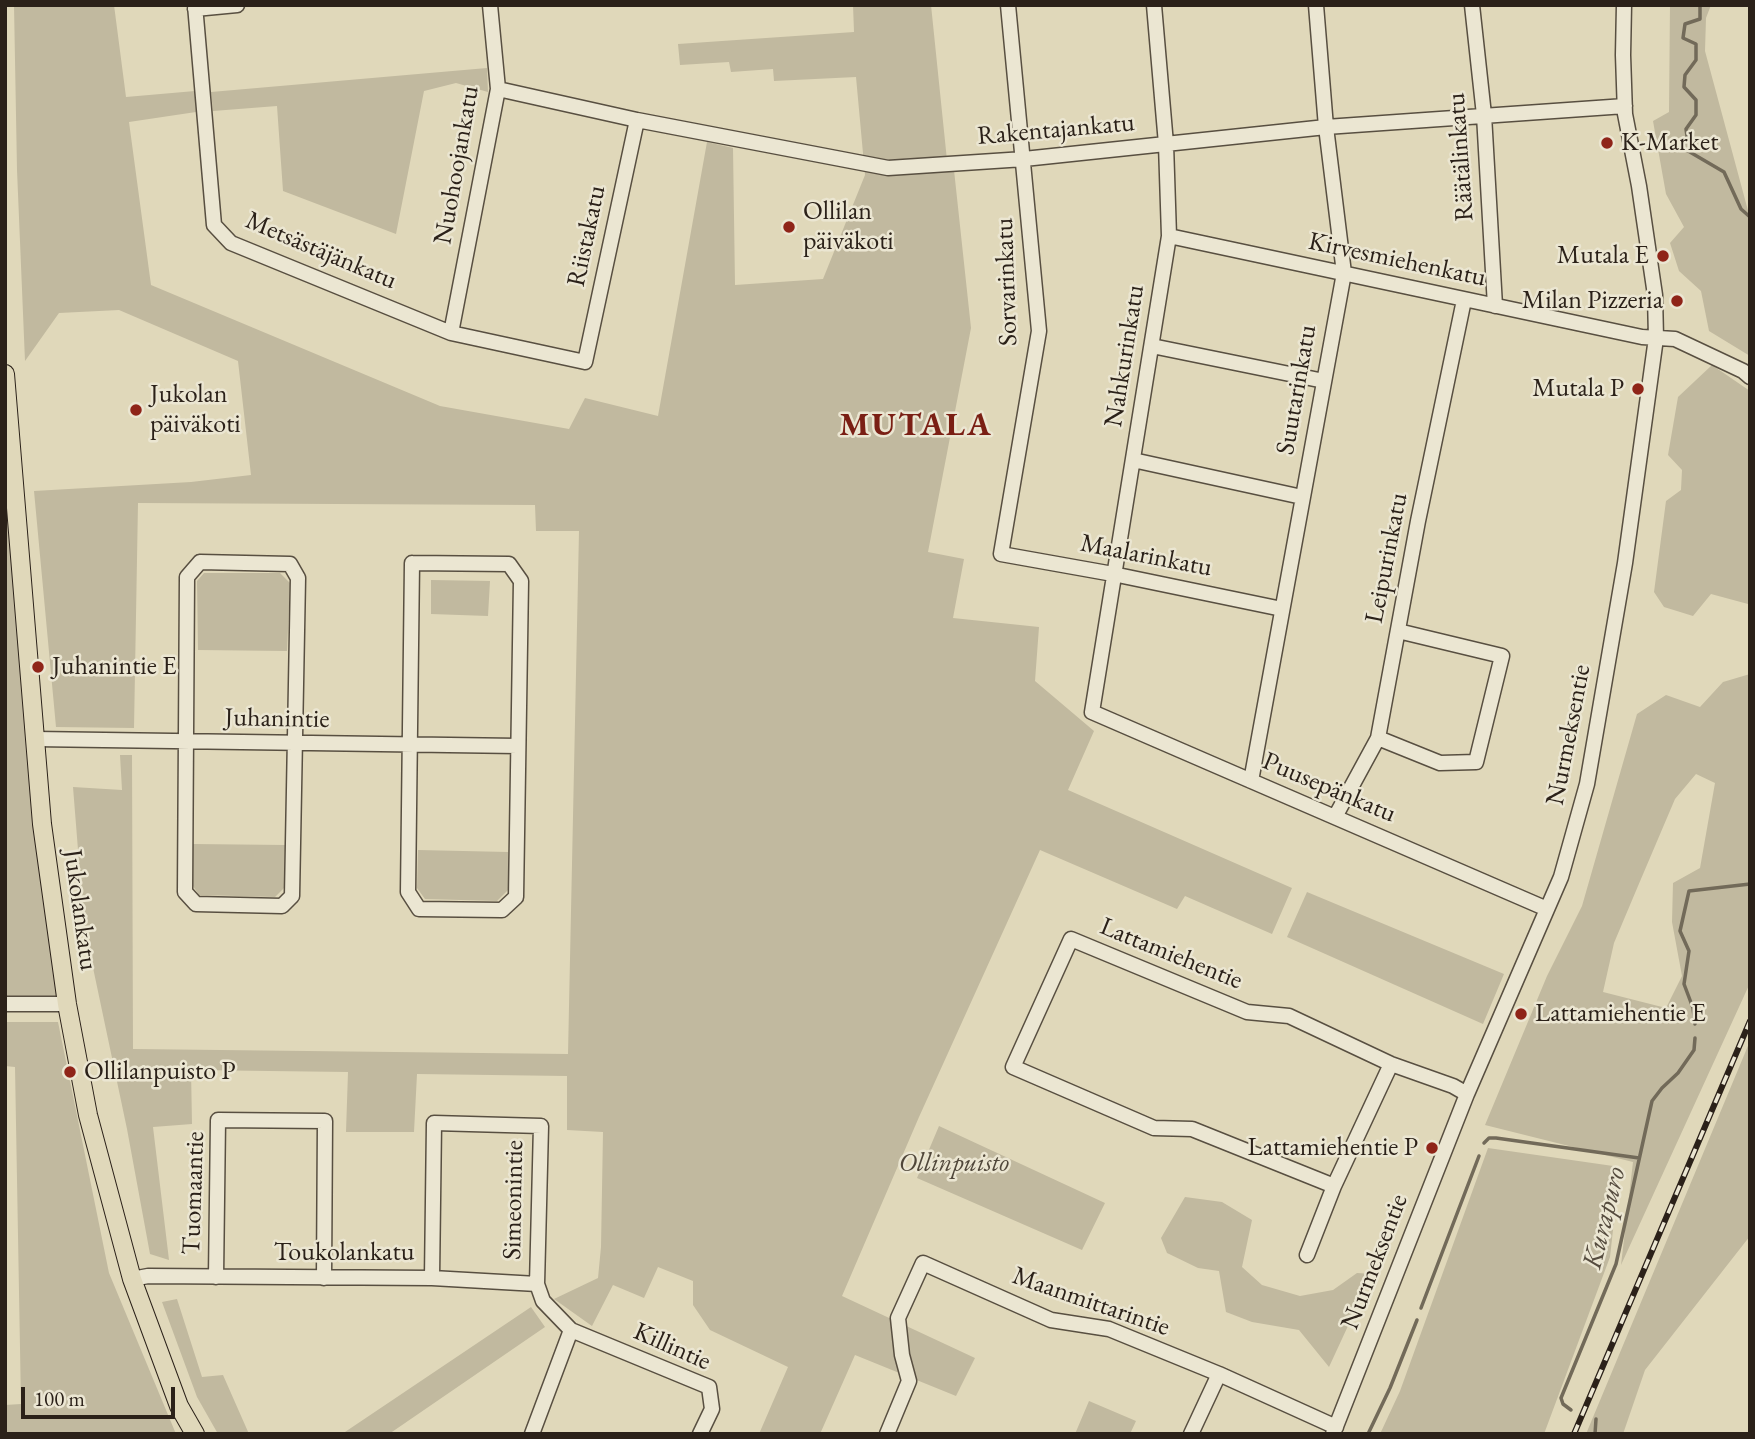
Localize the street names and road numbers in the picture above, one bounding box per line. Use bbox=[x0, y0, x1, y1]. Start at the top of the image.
street label: Nuohoojankatu bbox=[428, 83, 486, 247]
street label: Räätälinkatu bbox=[1441, 92, 1481, 222]
street label: Rakentajankatu bbox=[976, 108, 1136, 152]
street label: Riistakatu bbox=[561, 183, 613, 289]
street label: Metsästäjänkatu bbox=[241, 205, 401, 297]
street label: Sorvarinkatu bbox=[989, 217, 1025, 347]
street label: Kirvesmiehenkatu bbox=[1305, 226, 1489, 294]
street label: Nahkurinkatu bbox=[1098, 283, 1152, 429]
street label: Suutarinkatu bbox=[1270, 323, 1324, 457]
street label: Leipurinkatu bbox=[1359, 490, 1415, 626]
street label: Maalarinkatu bbox=[1078, 528, 1214, 584]
street label: Nurmeksentie bbox=[1540, 662, 1598, 808]
street label: Juhanintie bbox=[224, 702, 330, 736]
street label: Puusepänkatu bbox=[1258, 746, 1400, 830]
street label: Jukolankatu bbox=[56, 847, 104, 973]
street label: Lattamiehentie bbox=[1095, 911, 1247, 997]
street label: Tuomaantie bbox=[176, 1131, 212, 1255]
street label: Simeonintie bbox=[497, 1140, 531, 1260]
street label: Nurmeksentie bbox=[1335, 1190, 1415, 1334]
street label: Toukolankatu bbox=[274, 1237, 414, 1269]
street label: Maanmittarintie bbox=[1008, 1261, 1174, 1343]
street label: Killintie bbox=[629, 1316, 715, 1378]

